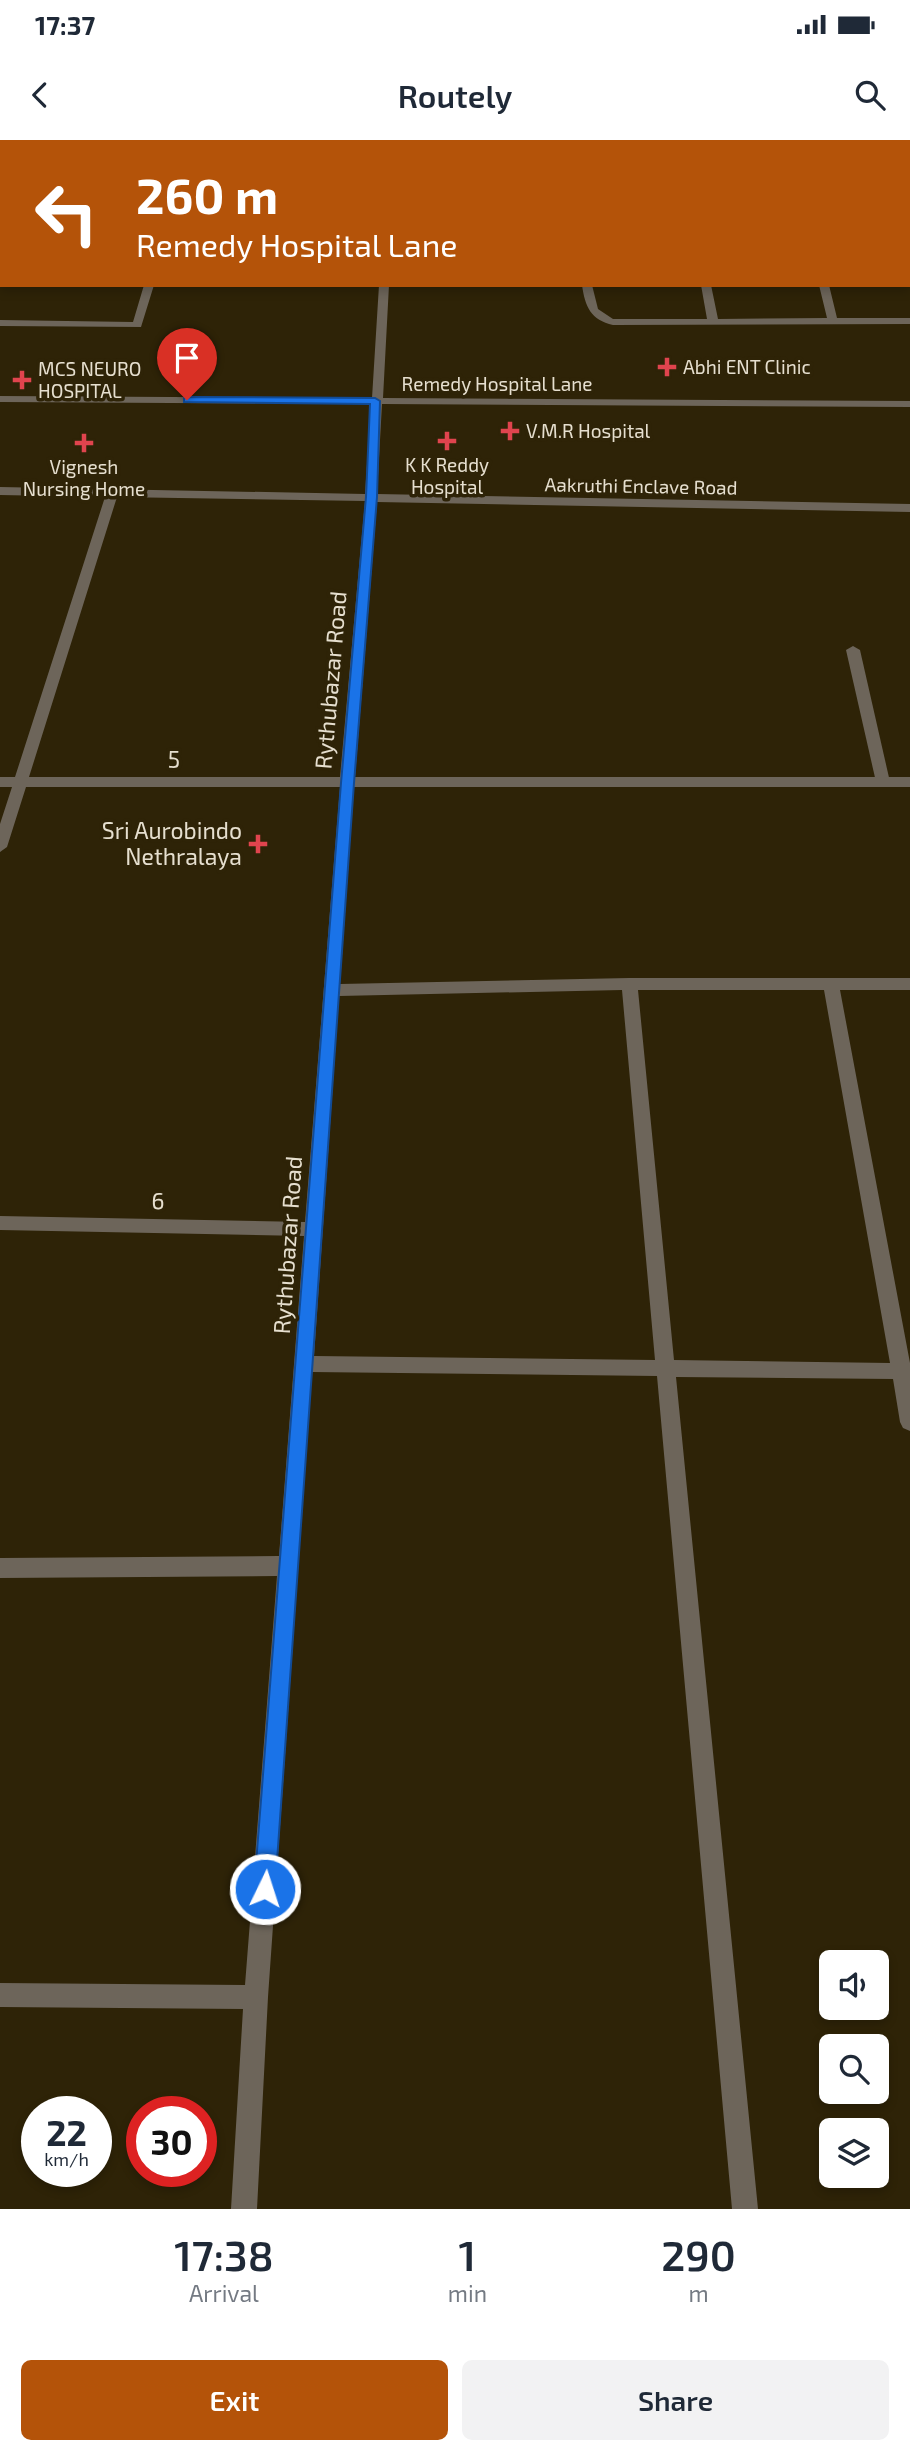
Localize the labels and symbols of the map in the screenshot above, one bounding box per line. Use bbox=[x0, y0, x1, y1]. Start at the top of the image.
pin bbox=[157, 328, 217, 400]
place label: Abhi ENT Clinic bbox=[683, 355, 811, 378]
place label: MCS NEURO HOSPITAL bbox=[38, 357, 142, 402]
marker: Abhi ENT Clinic bbox=[657, 357, 677, 377]
marker: MCS NEURO HOSPITAL bbox=[12, 370, 32, 390]
street label: Remedy Hospital Lane bbox=[402, 372, 592, 395]
place label: V.M.R Hospital bbox=[526, 419, 651, 442]
marker: V.M.R Hospital bbox=[500, 421, 520, 441]
marker: K K Reddy Hospital bbox=[437, 431, 457, 451]
marker: Vignesh Nursing Home bbox=[74, 433, 94, 453]
place label: K K Reddy Hospital bbox=[405, 453, 489, 498]
place label: Vignesh Nursing Home bbox=[23, 455, 145, 500]
street label: Aakruthi Enclave Road bbox=[544, 472, 738, 499]
street label: Rythubazar Road bbox=[308, 590, 352, 770]
street label: 5 bbox=[168, 745, 180, 773]
place label: Sri Aurobindo Nethralaya bbox=[102, 816, 242, 870]
marker: Sri Aurobindo Nethralaya bbox=[248, 834, 268, 854]
street label: Rythubazar Road bbox=[267, 1155, 307, 1335]
street label: 6 bbox=[151, 1186, 165, 1214]
position arrow bbox=[228, 1852, 302, 1926]
speed limit sign: 30 bbox=[126, 2096, 217, 2187]

